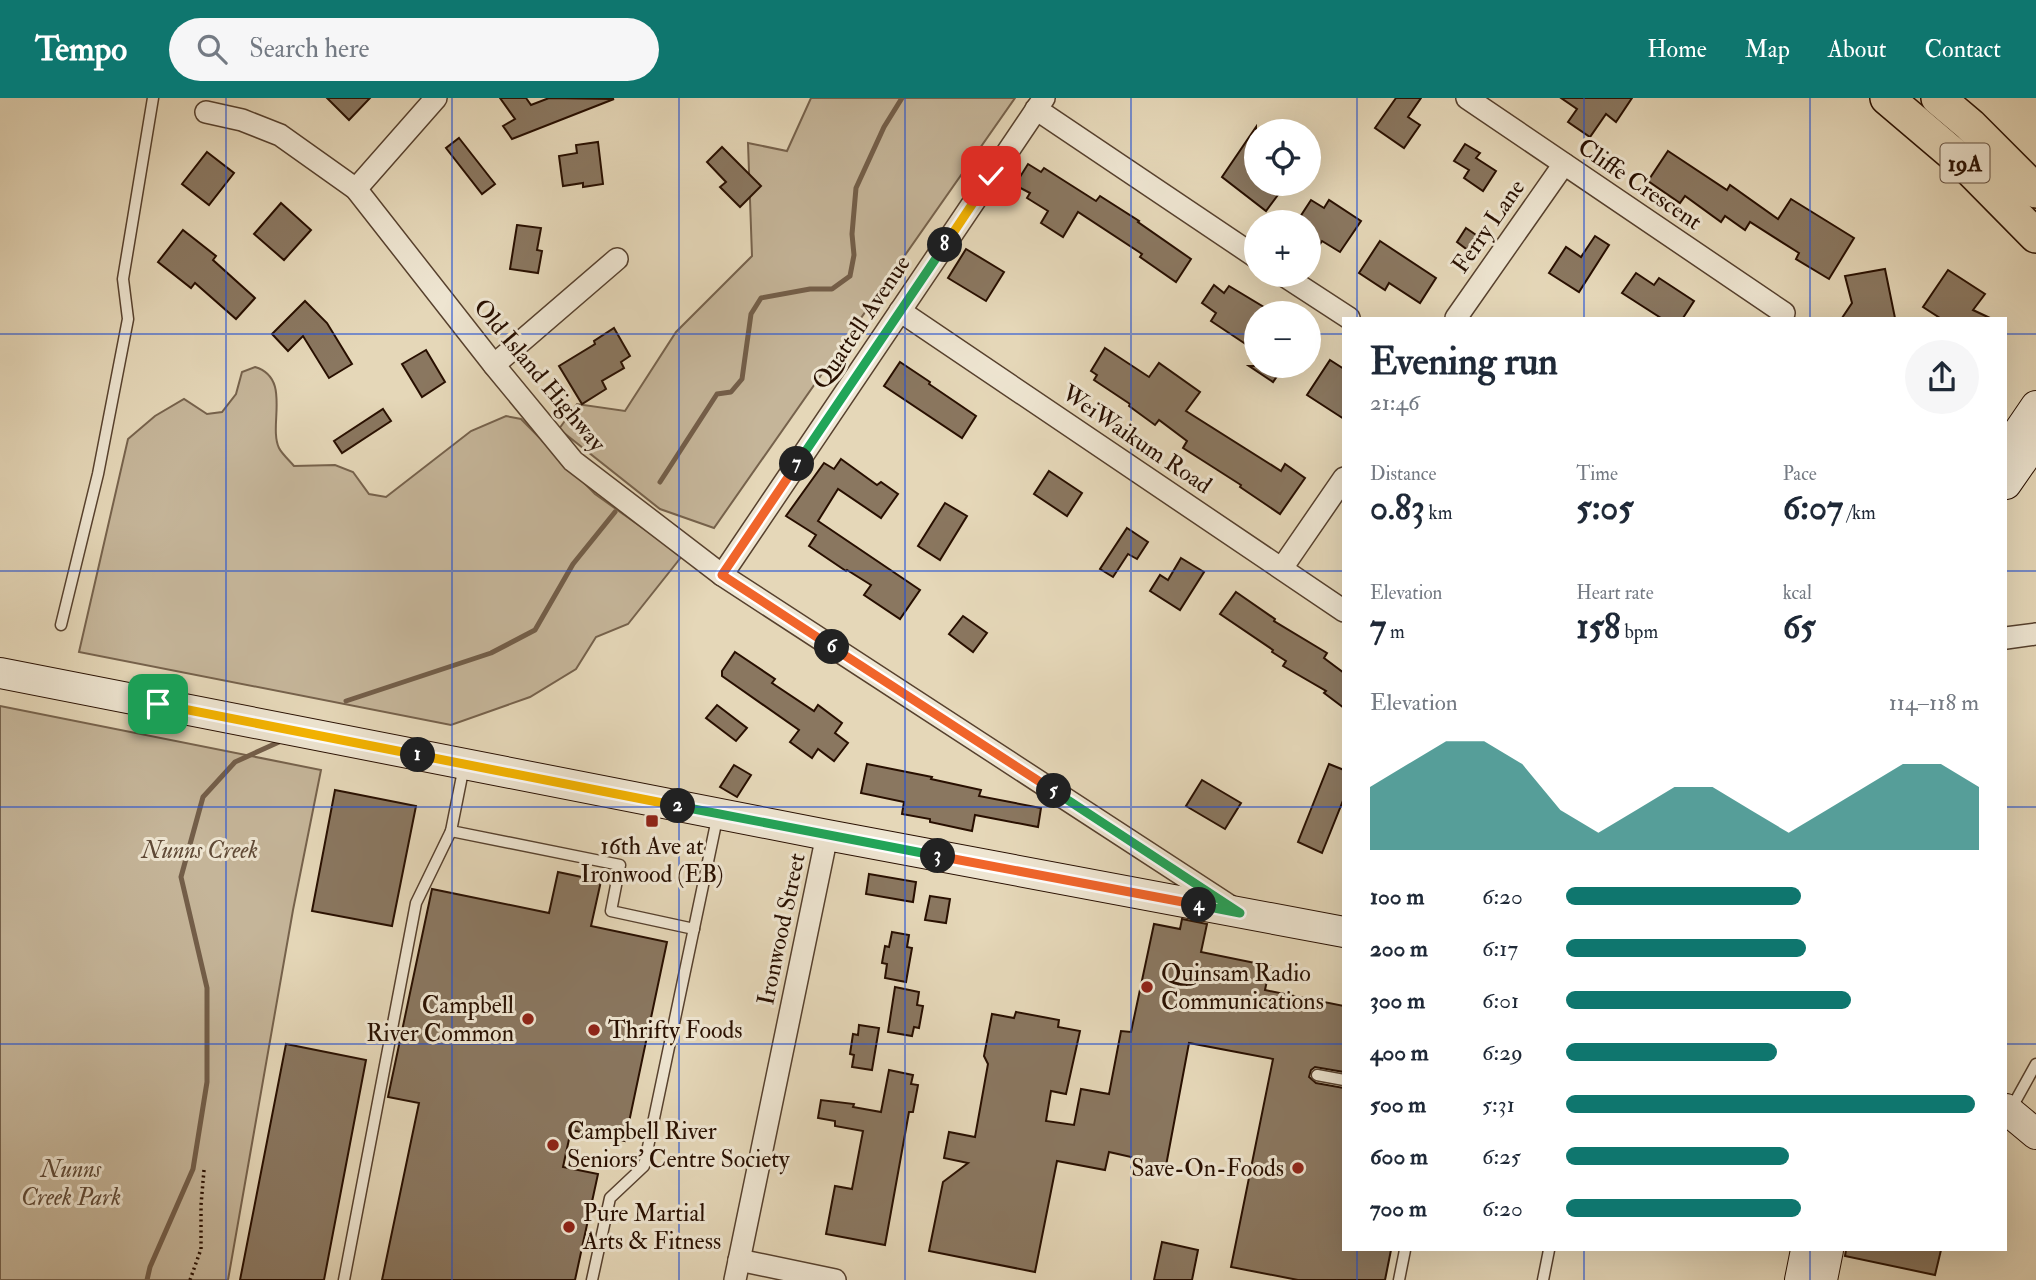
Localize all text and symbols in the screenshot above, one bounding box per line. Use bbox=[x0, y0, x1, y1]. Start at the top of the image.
search box bbox=[169, 18, 659, 81]
text: Tempo bbox=[35, 29, 127, 70]
icon: search bbox=[193, 30, 231, 68]
text: Search here bbox=[249, 33, 369, 65]
text: Home bbox=[1647, 34, 1707, 65]
text: Map bbox=[1745, 34, 1790, 65]
text: About bbox=[1828, 34, 1887, 65]
text: Contact bbox=[1925, 34, 2001, 65]
map controls bbox=[1244, 119, 1321, 378]
button: locate bbox=[1244, 119, 1321, 196]
street label: Cliffe Crescent bbox=[1572, 132, 1708, 237]
road number: 19A bbox=[1940, 144, 1990, 183]
pin bbox=[961, 146, 1021, 206]
icon: check bbox=[972, 157, 1010, 195]
street label: Ferry Lane bbox=[1445, 173, 1532, 279]
button: + bbox=[1244, 210, 1321, 287]
pin: 8 bbox=[928, 228, 962, 262]
text: 8 bbox=[940, 232, 949, 256]
street label: Quattell Avenue bbox=[805, 249, 918, 395]
street label: Old Island Highway bbox=[467, 292, 613, 459]
button: − bbox=[1244, 301, 1321, 378]
text: Evening run bbox=[1370, 338, 1558, 386]
button: share bbox=[1905, 340, 1979, 414]
street label: WeiWaikum Road bbox=[1055, 377, 1218, 501]
text: 21:46 bbox=[1370, 388, 1420, 417]
pin: 7 bbox=[780, 446, 814, 482]
text: 7 bbox=[792, 451, 801, 475]
text: Distance bbox=[1370, 462, 1436, 486]
text: Time bbox=[1576, 462, 1618, 486]
text: Pace bbox=[1783, 462, 1817, 486]
text: 0.83 bbox=[1370, 486, 1425, 530]
text: 5:05 bbox=[1576, 486, 1634, 530]
text: 6:07 bbox=[1783, 486, 1843, 530]
text: km bbox=[1425, 501, 1452, 525]
text: /km bbox=[1843, 501, 1876, 525]
text: Elevation bbox=[1370, 581, 1442, 605]
text: Heart rate bbox=[1576, 581, 1654, 605]
text: kcal bbox=[1783, 581, 1812, 605]
text: 7 bbox=[1370, 605, 1386, 649]
text: 158 bbox=[1576, 605, 1621, 649]
text: 65 bbox=[1783, 605, 1816, 649]
text: m bbox=[1386, 620, 1405, 644]
text: bpm bbox=[1621, 620, 1658, 644]
pin: 6 bbox=[814, 630, 850, 664]
text: 6 bbox=[827, 634, 836, 658]
pin bbox=[128, 674, 188, 734]
icon: arrive bbox=[139, 685, 177, 723]
text: Elevation bbox=[1370, 688, 1458, 717]
text: 114–118 m bbox=[1889, 688, 1979, 717]
pin: 1 bbox=[400, 738, 436, 772]
text: 1 bbox=[414, 742, 421, 766]
pin: 5 bbox=[1036, 774, 1072, 808]
text: 5 bbox=[1049, 778, 1058, 802]
pin: 2 bbox=[660, 788, 696, 824]
text: 2 bbox=[673, 793, 682, 817]
marker: 16th Ave at Ironwood (EB) bbox=[644, 813, 660, 829]
place label: 16th Ave at Ironwood (EB) bbox=[581, 831, 723, 890]
park label: Nunns Creek bbox=[140, 835, 258, 866]
pin: 3 bbox=[920, 838, 956, 874]
text: 3 bbox=[934, 843, 941, 867]
street label: Ironwood Street bbox=[750, 850, 813, 1008]
text: 100 m bbox=[1370, 882, 1424, 911]
text: 6:20 bbox=[1482, 882, 1523, 911]
pin: 4 bbox=[1182, 888, 1216, 922]
text: 4 bbox=[1193, 892, 1204, 916]
text: 200 m bbox=[1370, 934, 1428, 963]
text: 6:17 bbox=[1482, 934, 1518, 963]
place label: Quinsam Radio Communications bbox=[1161, 958, 1324, 1017]
marker: Quinsam Radio Communications bbox=[1139, 979, 1155, 995]
text: 300 m bbox=[1370, 986, 1425, 1015]
text: 6:01 bbox=[1482, 986, 1519, 1015]
place label: Campbell River Common bbox=[366, 990, 514, 1049]
marker: Campbell River Common bbox=[520, 1011, 536, 1027]
place label: Thrifty Foods bbox=[608, 1015, 743, 1046]
marker: Thrifty Foods bbox=[586, 1022, 602, 1038]
text: 400 m bbox=[1370, 1038, 1429, 1067]
text: 6:29 bbox=[1482, 1038, 1523, 1067]
text: 500 m bbox=[1370, 1090, 1426, 1119]
text: 5:31 bbox=[1482, 1090, 1515, 1119]
place label: Campbell River Seniors' Centre Society bbox=[567, 1116, 790, 1175]
marker: Campbell River Seniors' Centre Society bbox=[545, 1137, 561, 1153]
text: 600 m bbox=[1370, 1142, 1428, 1171]
text: 6:25 bbox=[1482, 1142, 1521, 1171]
place label: Save-On-Foods bbox=[1131, 1153, 1284, 1184]
park label: Nunns Creek Park bbox=[21, 1154, 121, 1213]
marker: Save-On-Foods bbox=[1290, 1160, 1306, 1176]
text: 700 m bbox=[1370, 1194, 1427, 1223]
text: 6:20 bbox=[1482, 1194, 1523, 1223]
place label: Pure Martial Arts & Fitness bbox=[582, 1198, 721, 1257]
marker: Pure Martial Arts & Fitness bbox=[561, 1219, 577, 1235]

